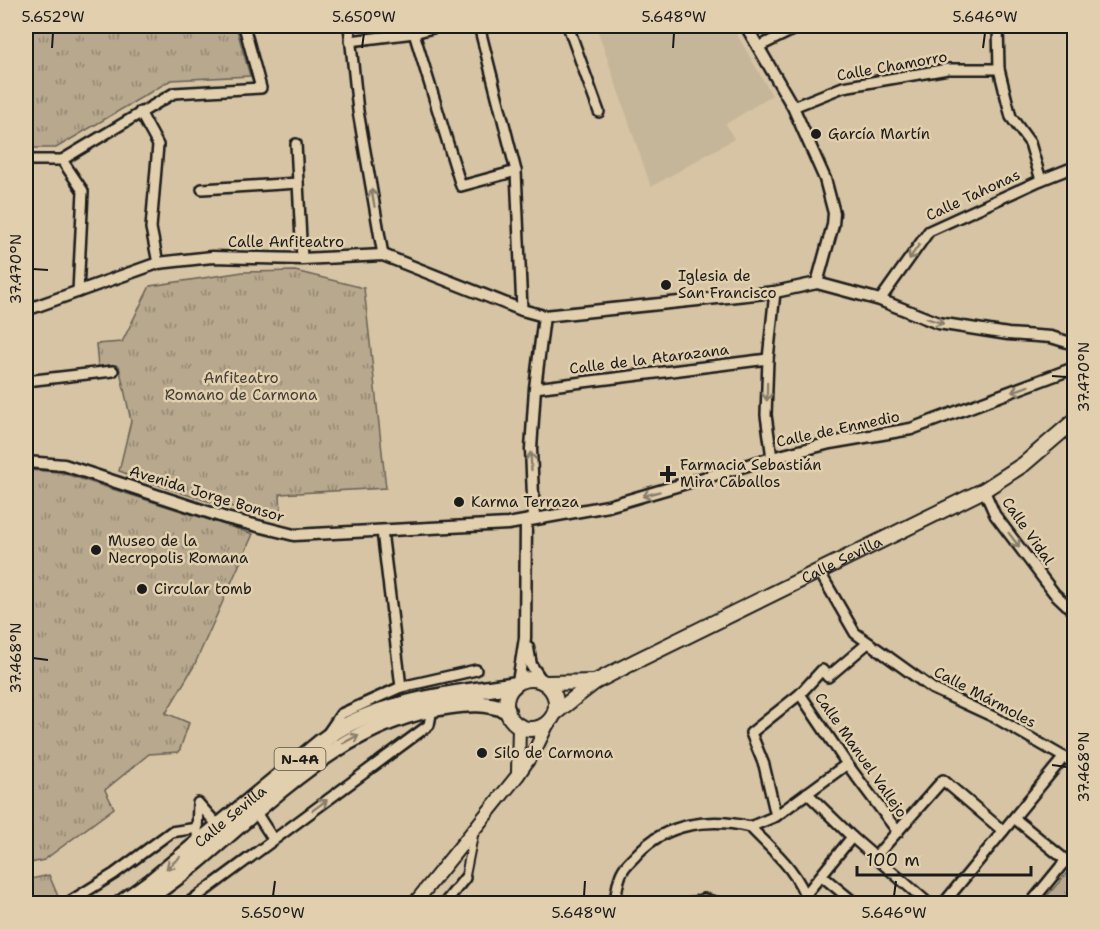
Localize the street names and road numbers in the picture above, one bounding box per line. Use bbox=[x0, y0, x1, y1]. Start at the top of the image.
street label: Calle Chamorro bbox=[835, 46, 949, 86]
street label: Calle Tahonas bbox=[923, 164, 1023, 226]
street label: Calle Anfiteatro bbox=[228, 232, 344, 252]
street label: Calle de la Atarazana bbox=[568, 339, 731, 379]
street label: Calle de Enmedio bbox=[774, 406, 902, 452]
street label: Avenida Jorge Bonsor bbox=[127, 461, 287, 527]
street label: Calle Vidal bbox=[997, 493, 1059, 569]
street label: Calle Sevilla bbox=[798, 531, 886, 588]
street label: Calle Mármoles bbox=[930, 662, 1040, 732]
street label: Calle Manuel Vallejo bbox=[810, 689, 912, 821]
road number: N-4A bbox=[274, 748, 326, 770]
street label: Calle Sevilla bbox=[190, 780, 271, 852]

